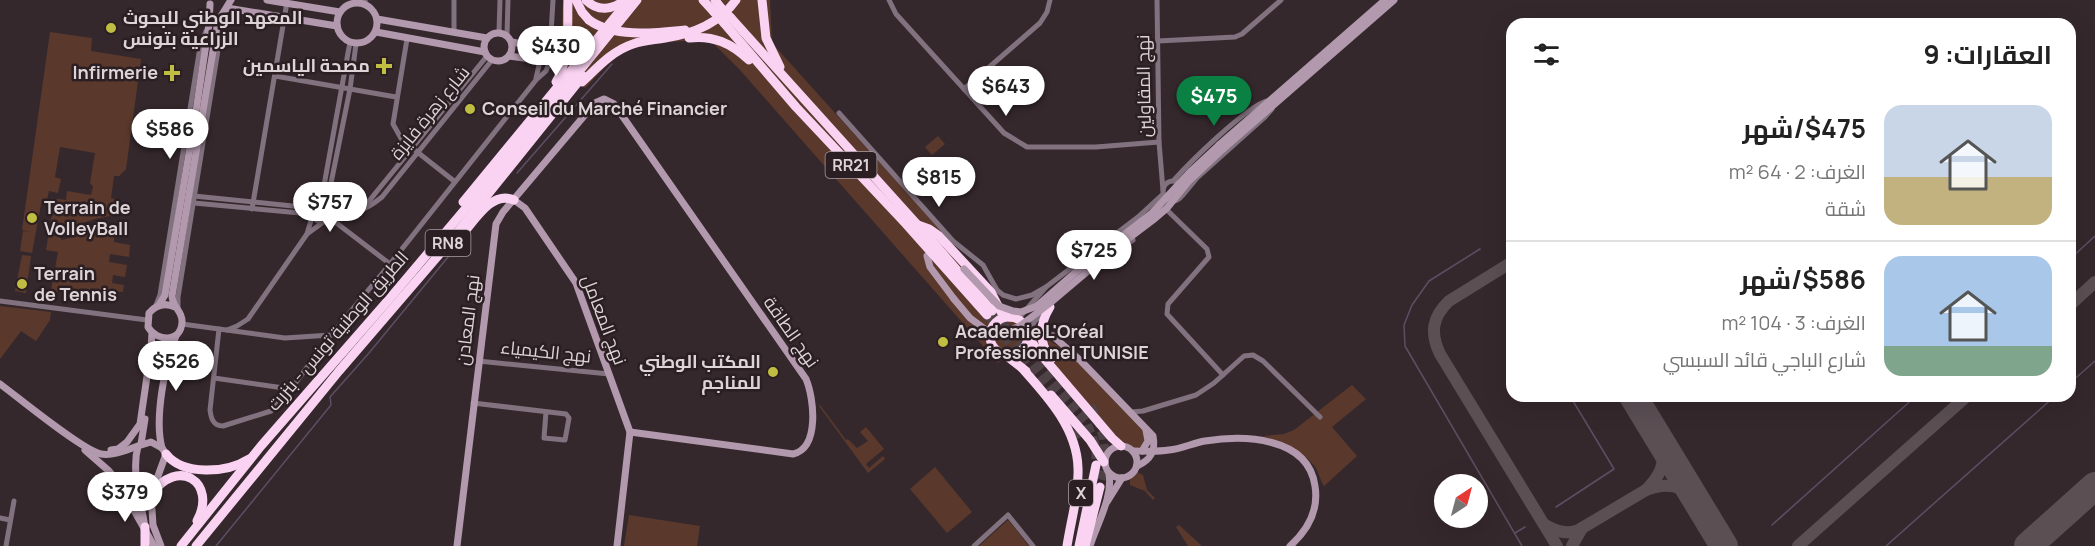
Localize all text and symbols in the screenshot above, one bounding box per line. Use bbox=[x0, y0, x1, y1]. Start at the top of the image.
place label: المعهد الوطني للبحوث الزراعية بتونس bbox=[123, 5, 303, 50]
marker: المعهد الوطني للبحوث الزراعية بتونس bbox=[104, 21, 118, 35]
pin: $430 bbox=[520, 26, 592, 77]
text: $430 bbox=[531, 32, 581, 59]
street label: نهج المقاولين bbox=[1130, 34, 1157, 138]
text: العقارات: 9 bbox=[1924, 36, 2052, 72]
icon: filters bbox=[1530, 38, 1563, 71]
place label: مصحة الياسمين bbox=[243, 53, 370, 77]
marker: مصحة الياسمين bbox=[375, 57, 393, 75]
place label: Infirmerie bbox=[72, 60, 158, 84]
street label: شارع زهرة فايزة bbox=[384, 61, 475, 165]
marker: Infirmerie bbox=[163, 64, 181, 82]
pin: $643 bbox=[970, 66, 1042, 117]
text: $643 bbox=[982, 72, 1030, 99]
pin: $475 bbox=[1178, 76, 1250, 127]
text: $475 bbox=[1190, 82, 1238, 109]
place label: Conseil du Marché Financier bbox=[482, 96, 727, 120]
marker: Conseil du Marché Financier bbox=[463, 102, 477, 116]
pin: $586 bbox=[134, 109, 206, 160]
text: $475/شهر bbox=[1743, 110, 1866, 146]
text: $586 bbox=[146, 115, 194, 142]
icon: home bbox=[1932, 129, 2004, 201]
road number: RR21 bbox=[826, 152, 876, 178]
pin: $815 bbox=[903, 157, 975, 208]
text: الغرف: 2 · 64 m² bbox=[1729, 158, 1866, 185]
text: $815 bbox=[916, 163, 962, 190]
pin: $757 bbox=[294, 182, 366, 233]
text: $757 bbox=[307, 188, 353, 215]
place label: Terrain de VolleyBall bbox=[44, 195, 131, 240]
text: شقة bbox=[1825, 195, 1866, 222]
marker: Terrain de VolleyBall bbox=[25, 211, 39, 225]
road number: RN8 bbox=[426, 230, 470, 256]
pin: $725 bbox=[1058, 230, 1130, 281]
text: $725 bbox=[1071, 236, 1117, 263]
street label: الطريق الوطنية تونس - بنزرت bbox=[261, 245, 414, 416]
place label: Terrain de Tennis bbox=[34, 261, 117, 306]
text: $586/شهر bbox=[1740, 261, 1866, 297]
street label: نهج المعامل bbox=[576, 271, 633, 368]
street label: نهج المعادن bbox=[450, 273, 485, 367]
marker: Terrain de Tennis bbox=[15, 277, 29, 291]
icon: home bbox=[1932, 280, 2004, 352]
street label: نهج الطاقة bbox=[758, 291, 825, 372]
text: الغرف: 3 · 104 m² bbox=[1721, 309, 1866, 336]
place label: Academie L'Oréal Professionnel TUNISIE bbox=[955, 319, 1149, 364]
street label: نهج الكيمياء bbox=[499, 334, 593, 369]
marker: Academie L'Oréal Professionnel TUNISIE bbox=[936, 335, 950, 349]
pin: $526 bbox=[140, 341, 212, 392]
text: شارع الباجي قائد السبسي bbox=[1663, 346, 1866, 373]
text: $526 bbox=[152, 347, 200, 374]
place label: المكتب الوطني للمناجم bbox=[639, 349, 761, 395]
marker: المكتب الوطني للمناجم bbox=[766, 365, 780, 379]
pin: $379 bbox=[89, 472, 161, 523]
north arrow bbox=[1434, 474, 1488, 528]
map controls bbox=[1434, 474, 1488, 528]
text: $379 bbox=[101, 478, 149, 505]
road number: X bbox=[1069, 480, 1093, 506]

